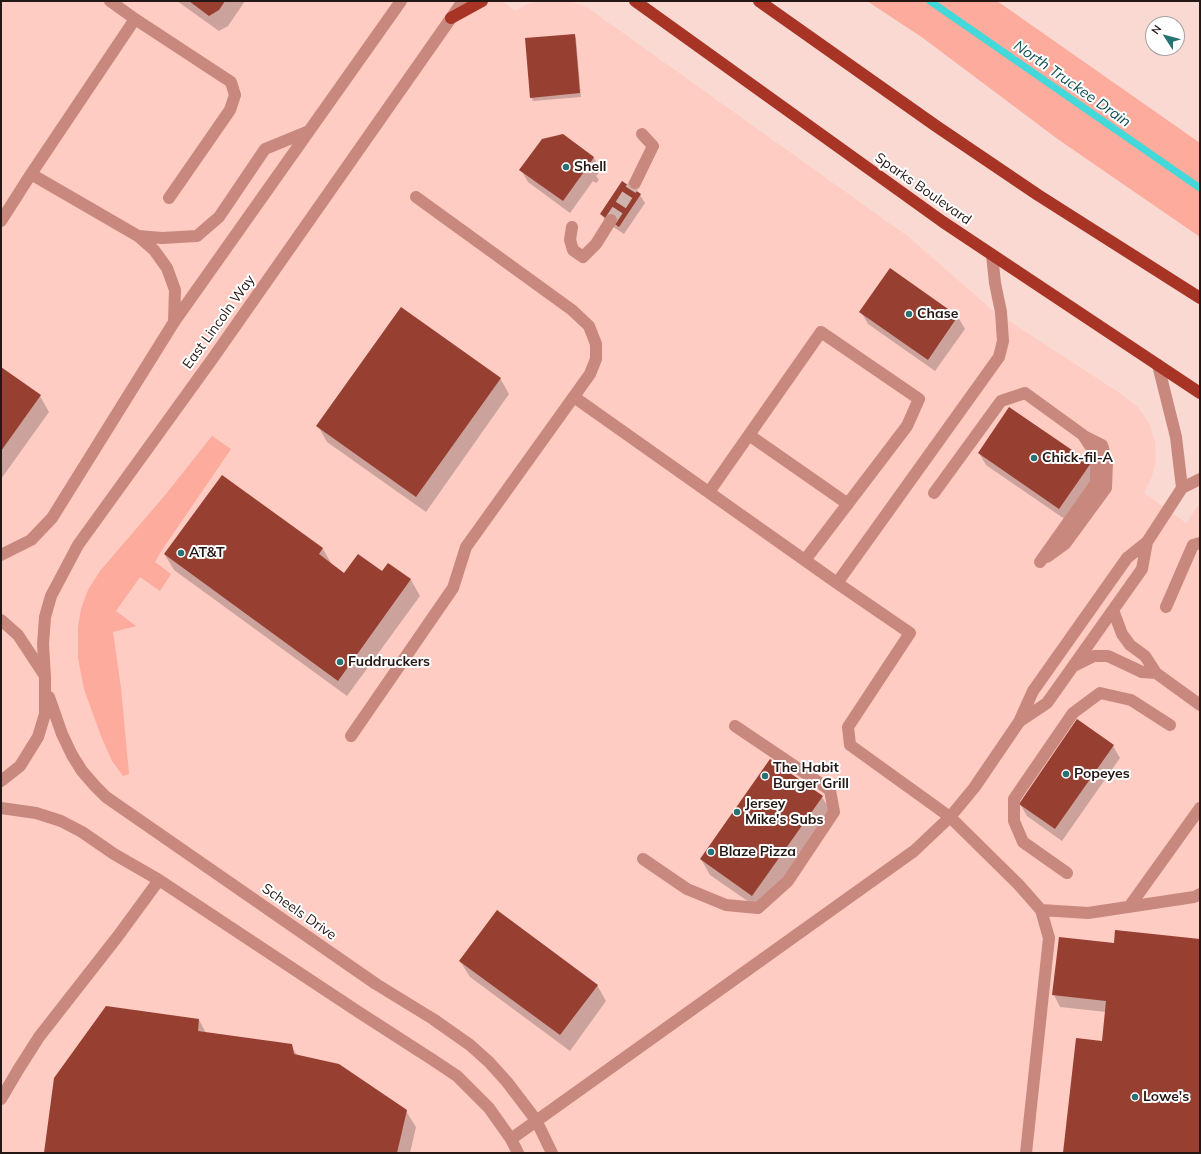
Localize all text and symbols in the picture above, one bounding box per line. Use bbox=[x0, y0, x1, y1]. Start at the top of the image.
north arrow bbox=[1145, 16, 1185, 56]
text: N bbox=[1148, 22, 1164, 37]
water label: North Truckee Drain bbox=[1010, 37, 1134, 131]
street label: Sparks Boulevard bbox=[872, 149, 974, 229]
place label: Shell bbox=[574, 159, 606, 175]
marker: Shell bbox=[561, 162, 571, 172]
street label: East Lincoln Way bbox=[179, 272, 259, 372]
place label: Chase bbox=[917, 306, 958, 322]
marker: Chase bbox=[904, 309, 914, 319]
place label: Chick-fil-A bbox=[1042, 450, 1113, 466]
marker: Chick-fil-A bbox=[1029, 453, 1039, 463]
place label: AT&T bbox=[189, 545, 225, 561]
marker: AT&T bbox=[176, 548, 186, 558]
place label: Fuddruckers bbox=[348, 654, 430, 670]
marker: Fuddruckers bbox=[335, 657, 345, 667]
place label: The Habit Burger Grill bbox=[773, 760, 849, 792]
place label: Popeyes bbox=[1074, 766, 1130, 782]
marker: Popeyes bbox=[1061, 769, 1071, 779]
marker: The Habit Burger Grill bbox=[760, 771, 770, 781]
place label: Jersey Mike's Subs bbox=[745, 796, 823, 828]
marker: Jersey Mike's Subs bbox=[732, 807, 742, 817]
place label: Blaze Pizza bbox=[719, 844, 796, 860]
marker: Blaze Pizza bbox=[706, 847, 716, 857]
street label: Scheels Drive bbox=[259, 880, 339, 944]
place label: Lowe's bbox=[1143, 1089, 1189, 1105]
marker: Lowe's bbox=[1130, 1092, 1140, 1102]

